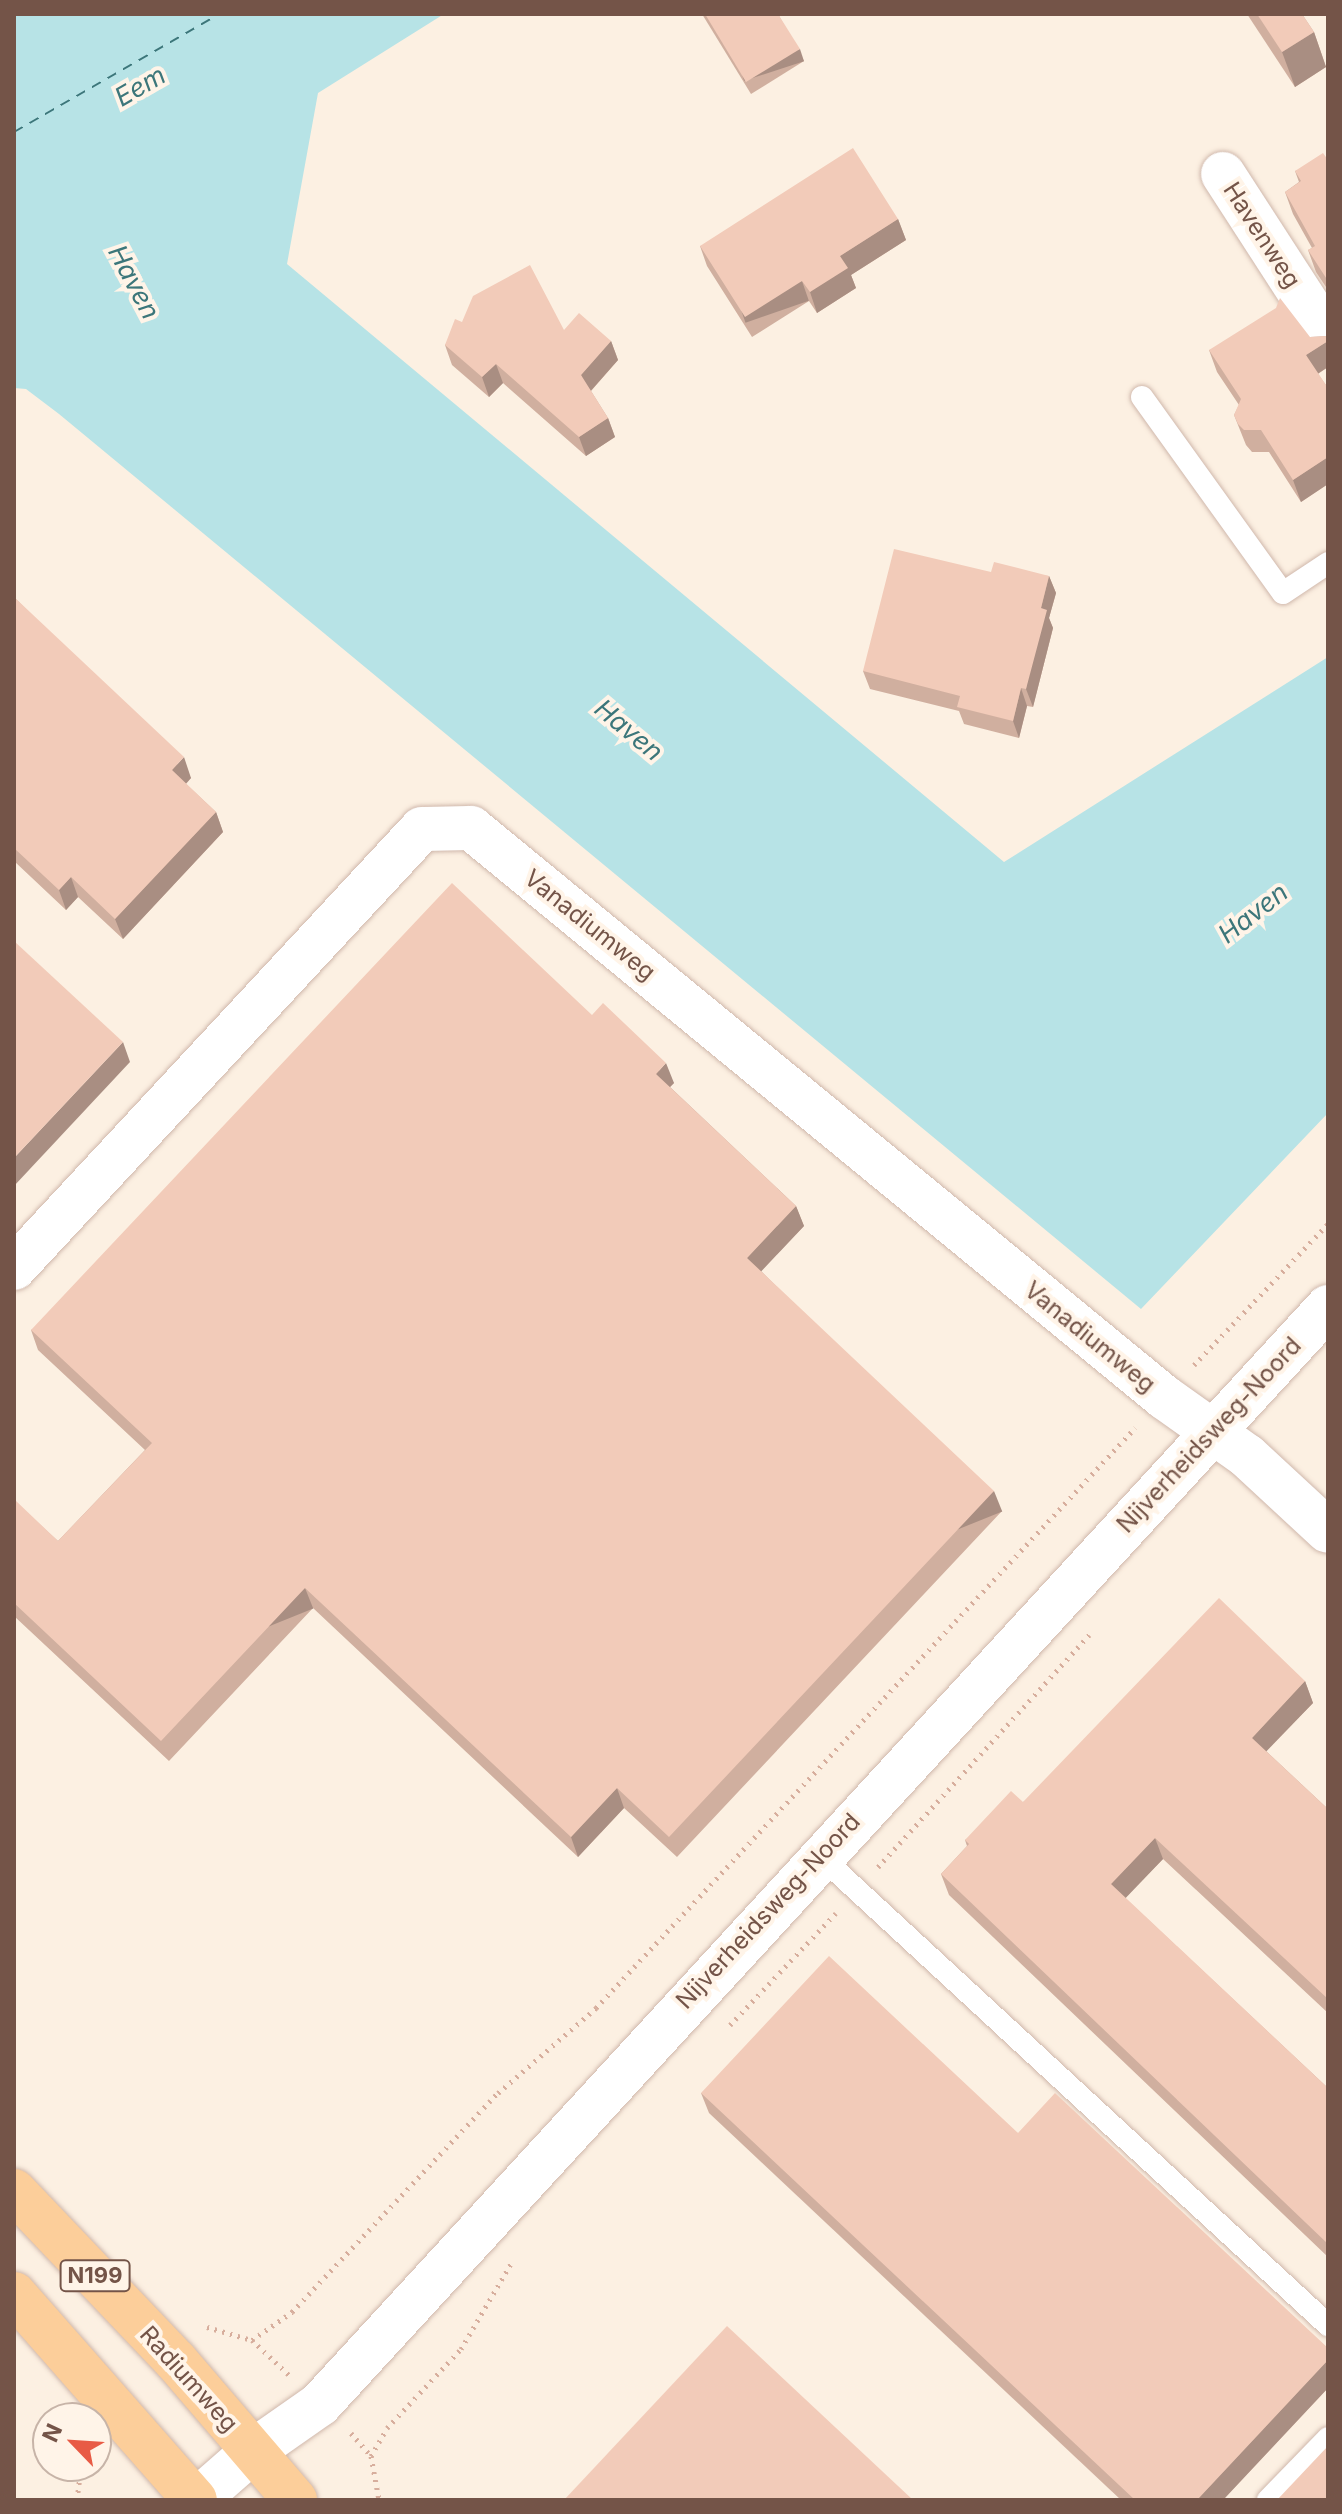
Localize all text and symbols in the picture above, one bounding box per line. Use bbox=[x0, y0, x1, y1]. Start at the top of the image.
water label: Eem bbox=[109, 59, 171, 113]
street label: Havenweg bbox=[1217, 177, 1307, 293]
water label: Haven bbox=[102, 240, 166, 324]
water label: Haven bbox=[589, 693, 669, 767]
street label: Vanadiumweg bbox=[519, 863, 661, 987]
water label: Haven bbox=[1212, 876, 1294, 950]
street label: Vanadiumweg bbox=[1019, 1275, 1161, 1399]
street label: Nijverheidsweg-Noord bbox=[1111, 1331, 1307, 1539]
street label: Nijverheidsweg-Noord bbox=[670, 1807, 866, 2015]
road number: N199 bbox=[59, 2258, 131, 2294]
street label: Radiumweg bbox=[134, 2320, 244, 2438]
north arrow bbox=[32, 2402, 112, 2482]
text: N bbox=[37, 2420, 67, 2446]

